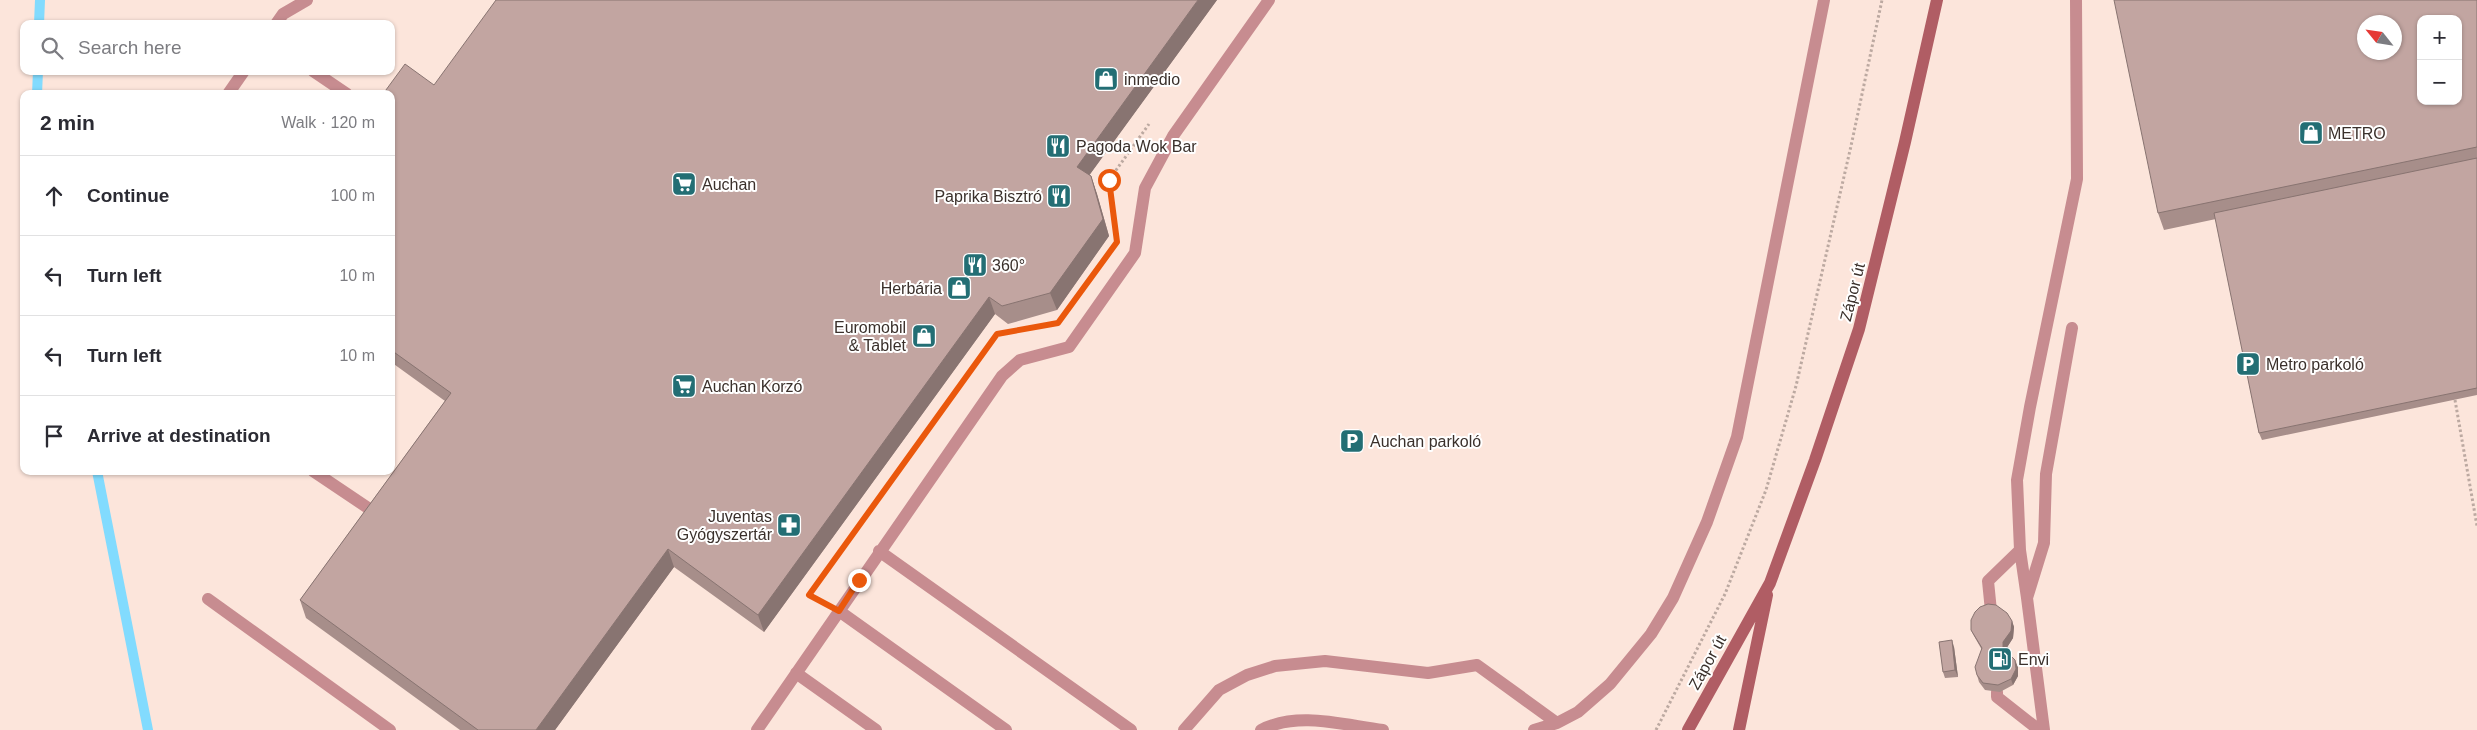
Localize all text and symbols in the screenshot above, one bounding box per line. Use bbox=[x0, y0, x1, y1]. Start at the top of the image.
north arrow bbox=[2357, 15, 2402, 60]
map controls bbox=[2417, 15, 2462, 105]
button: + bbox=[2417, 15, 2462, 60]
search box bbox=[20, 20, 395, 75]
icon: search bbox=[38, 34, 66, 62]
text: Search here bbox=[78, 37, 182, 58]
button: − bbox=[2417, 60, 2462, 105]
shop icon: inmedio bbox=[1093, 66, 1119, 92]
place label: inmedio bbox=[1124, 71, 1180, 88]
text: 2 min bbox=[40, 111, 95, 134]
text: Walk · 120 m bbox=[281, 114, 375, 131]
shop icon: METRO bbox=[2298, 120, 2324, 146]
place label: METRO bbox=[2328, 125, 2386, 142]
restaurant icon: Pagoda Wok Bar bbox=[1045, 133, 1071, 159]
place label: Pagoda Wok Bar bbox=[1076, 138, 1197, 155]
route start bbox=[1098, 169, 1121, 192]
supermarket icon: Auchan bbox=[671, 171, 697, 197]
place label: Auchan bbox=[702, 176, 756, 193]
icon: ahead bbox=[40, 182, 68, 210]
restaurant icon: Paprika Bisztró bbox=[1046, 183, 1072, 209]
text: Continue bbox=[87, 185, 169, 206]
text: 100 m bbox=[331, 187, 375, 204]
place label: Paprika Bisztró bbox=[934, 188, 1042, 205]
restaurant icon: 360° bbox=[962, 252, 988, 278]
place label: 360° bbox=[992, 257, 1025, 274]
street label: Zápor út bbox=[1837, 261, 1868, 323]
icon: left bbox=[40, 262, 68, 290]
text: Turn left bbox=[87, 265, 162, 286]
text: 10 m bbox=[339, 267, 375, 284]
shop icon: Herbária bbox=[946, 275, 972, 301]
place label: Herbária bbox=[881, 280, 942, 297]
place label: Euromobil & Tablet bbox=[834, 319, 907, 354]
shop icon: Euromobil & Tablet bbox=[911, 323, 937, 349]
icon: left bbox=[40, 342, 68, 370]
text: Turn left bbox=[87, 345, 162, 366]
text: 10 m bbox=[339, 347, 375, 364]
parking icon: Metro parkoló bbox=[2235, 351, 2261, 377]
place label: Metro parkoló bbox=[2266, 356, 2364, 373]
supermarket icon: Auchan Korzó bbox=[671, 373, 697, 399]
place label: Auchan Korzó bbox=[702, 378, 803, 395]
icon: arrive bbox=[40, 422, 68, 450]
text: Arrive at destination bbox=[87, 425, 271, 446]
parking icon: Auchan parkoló bbox=[1339, 428, 1365, 454]
place label: Auchan parkoló bbox=[1370, 433, 1481, 450]
place label: Juventas Gyógyszertár bbox=[677, 508, 773, 543]
pharmacy icon: Juventas Gyógyszertár bbox=[776, 512, 802, 538]
route end bbox=[848, 569, 871, 592]
street label: Zápor út bbox=[1686, 632, 1730, 692]
fuel station icon: Envi bbox=[1987, 646, 2013, 672]
place label: Envi bbox=[2018, 651, 2049, 668]

